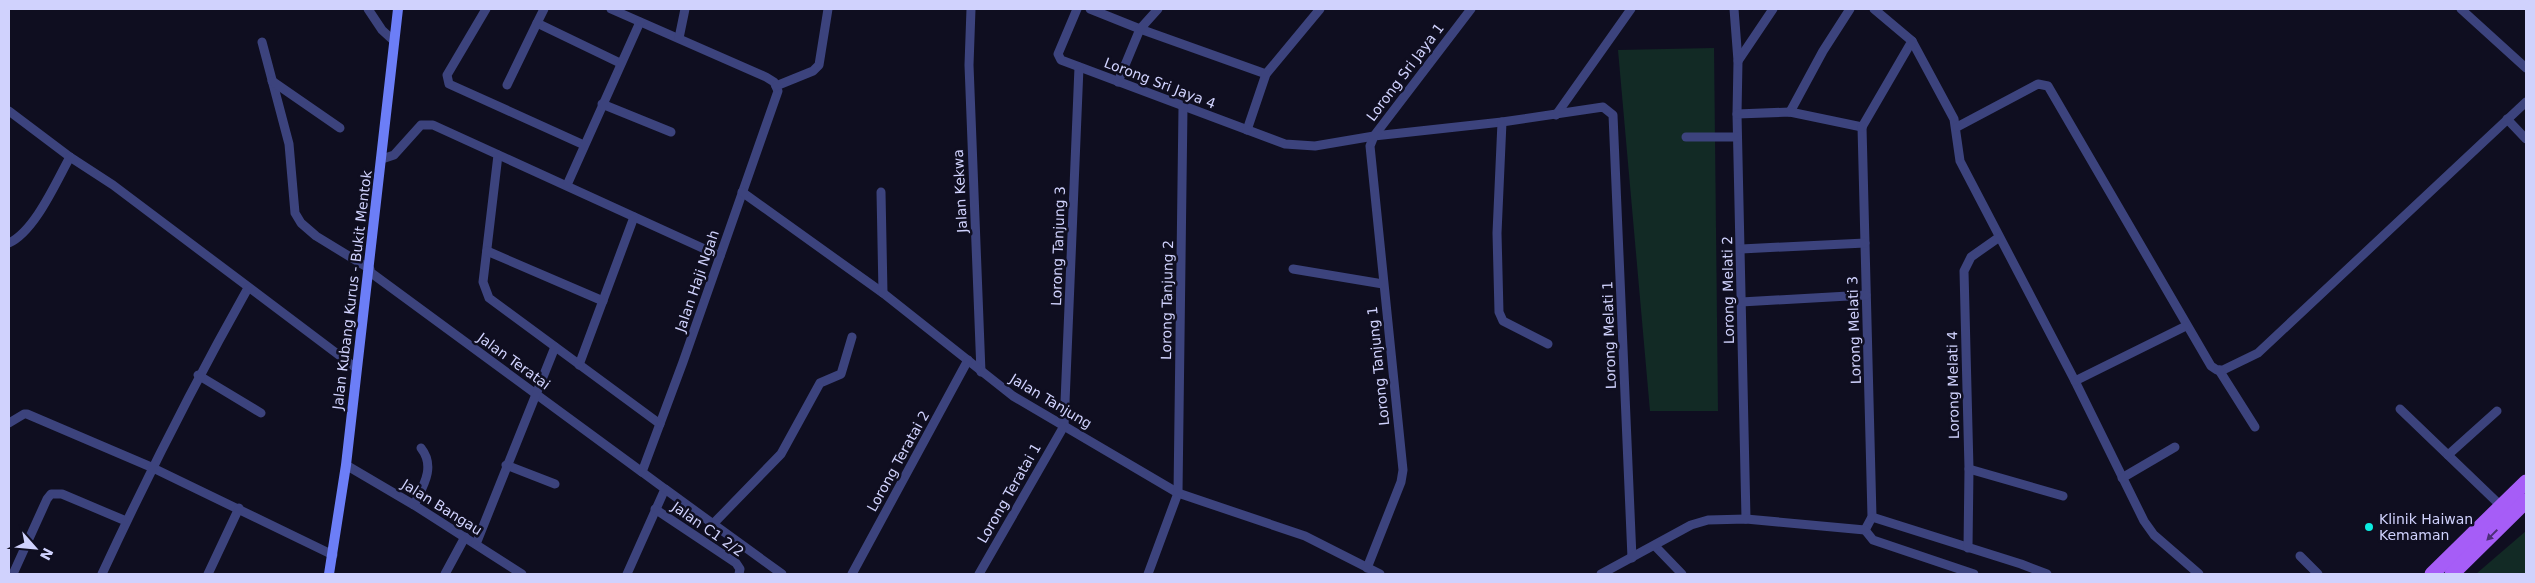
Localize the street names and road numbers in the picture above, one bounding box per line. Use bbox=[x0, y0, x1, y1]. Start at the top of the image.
street label: Lorong Sri Jaya 1 bbox=[1363, 20, 1447, 124]
street label: Lorong Sri Jaya 4 bbox=[1102, 54, 1218, 112]
street label: Jalan Kekwa bbox=[950, 149, 970, 234]
street label: Jalan Kubang Kurus - Bukit Mentok bbox=[329, 169, 375, 412]
street label: Lorong Tanjung 3 bbox=[1048, 186, 1068, 306]
street label: Jalan Haji Ngah bbox=[672, 228, 722, 335]
street label: Lorong Melati 2 bbox=[1719, 236, 1737, 344]
street label: Lorong Tanjung 2 bbox=[1158, 240, 1176, 360]
street label: Lorong Melati 3 bbox=[1844, 276, 1864, 384]
street label: Lorong Melati 1 bbox=[1599, 281, 1619, 389]
street label: Lorong Tanjung 1 bbox=[1364, 306, 1392, 426]
street label: Jalan Teratai bbox=[474, 329, 553, 393]
street label: Lorong Melati 4 bbox=[1944, 331, 1962, 439]
street label: Jalan Tanjung bbox=[1006, 370, 1095, 432]
street label: Lorong Teratai 2 bbox=[864, 408, 932, 514]
street label: Lorong Teratai 1 bbox=[974, 440, 1044, 546]
street label: Jalan Bangau bbox=[398, 475, 485, 538]
street label: Jalan C1 2/2 bbox=[668, 498, 747, 560]

